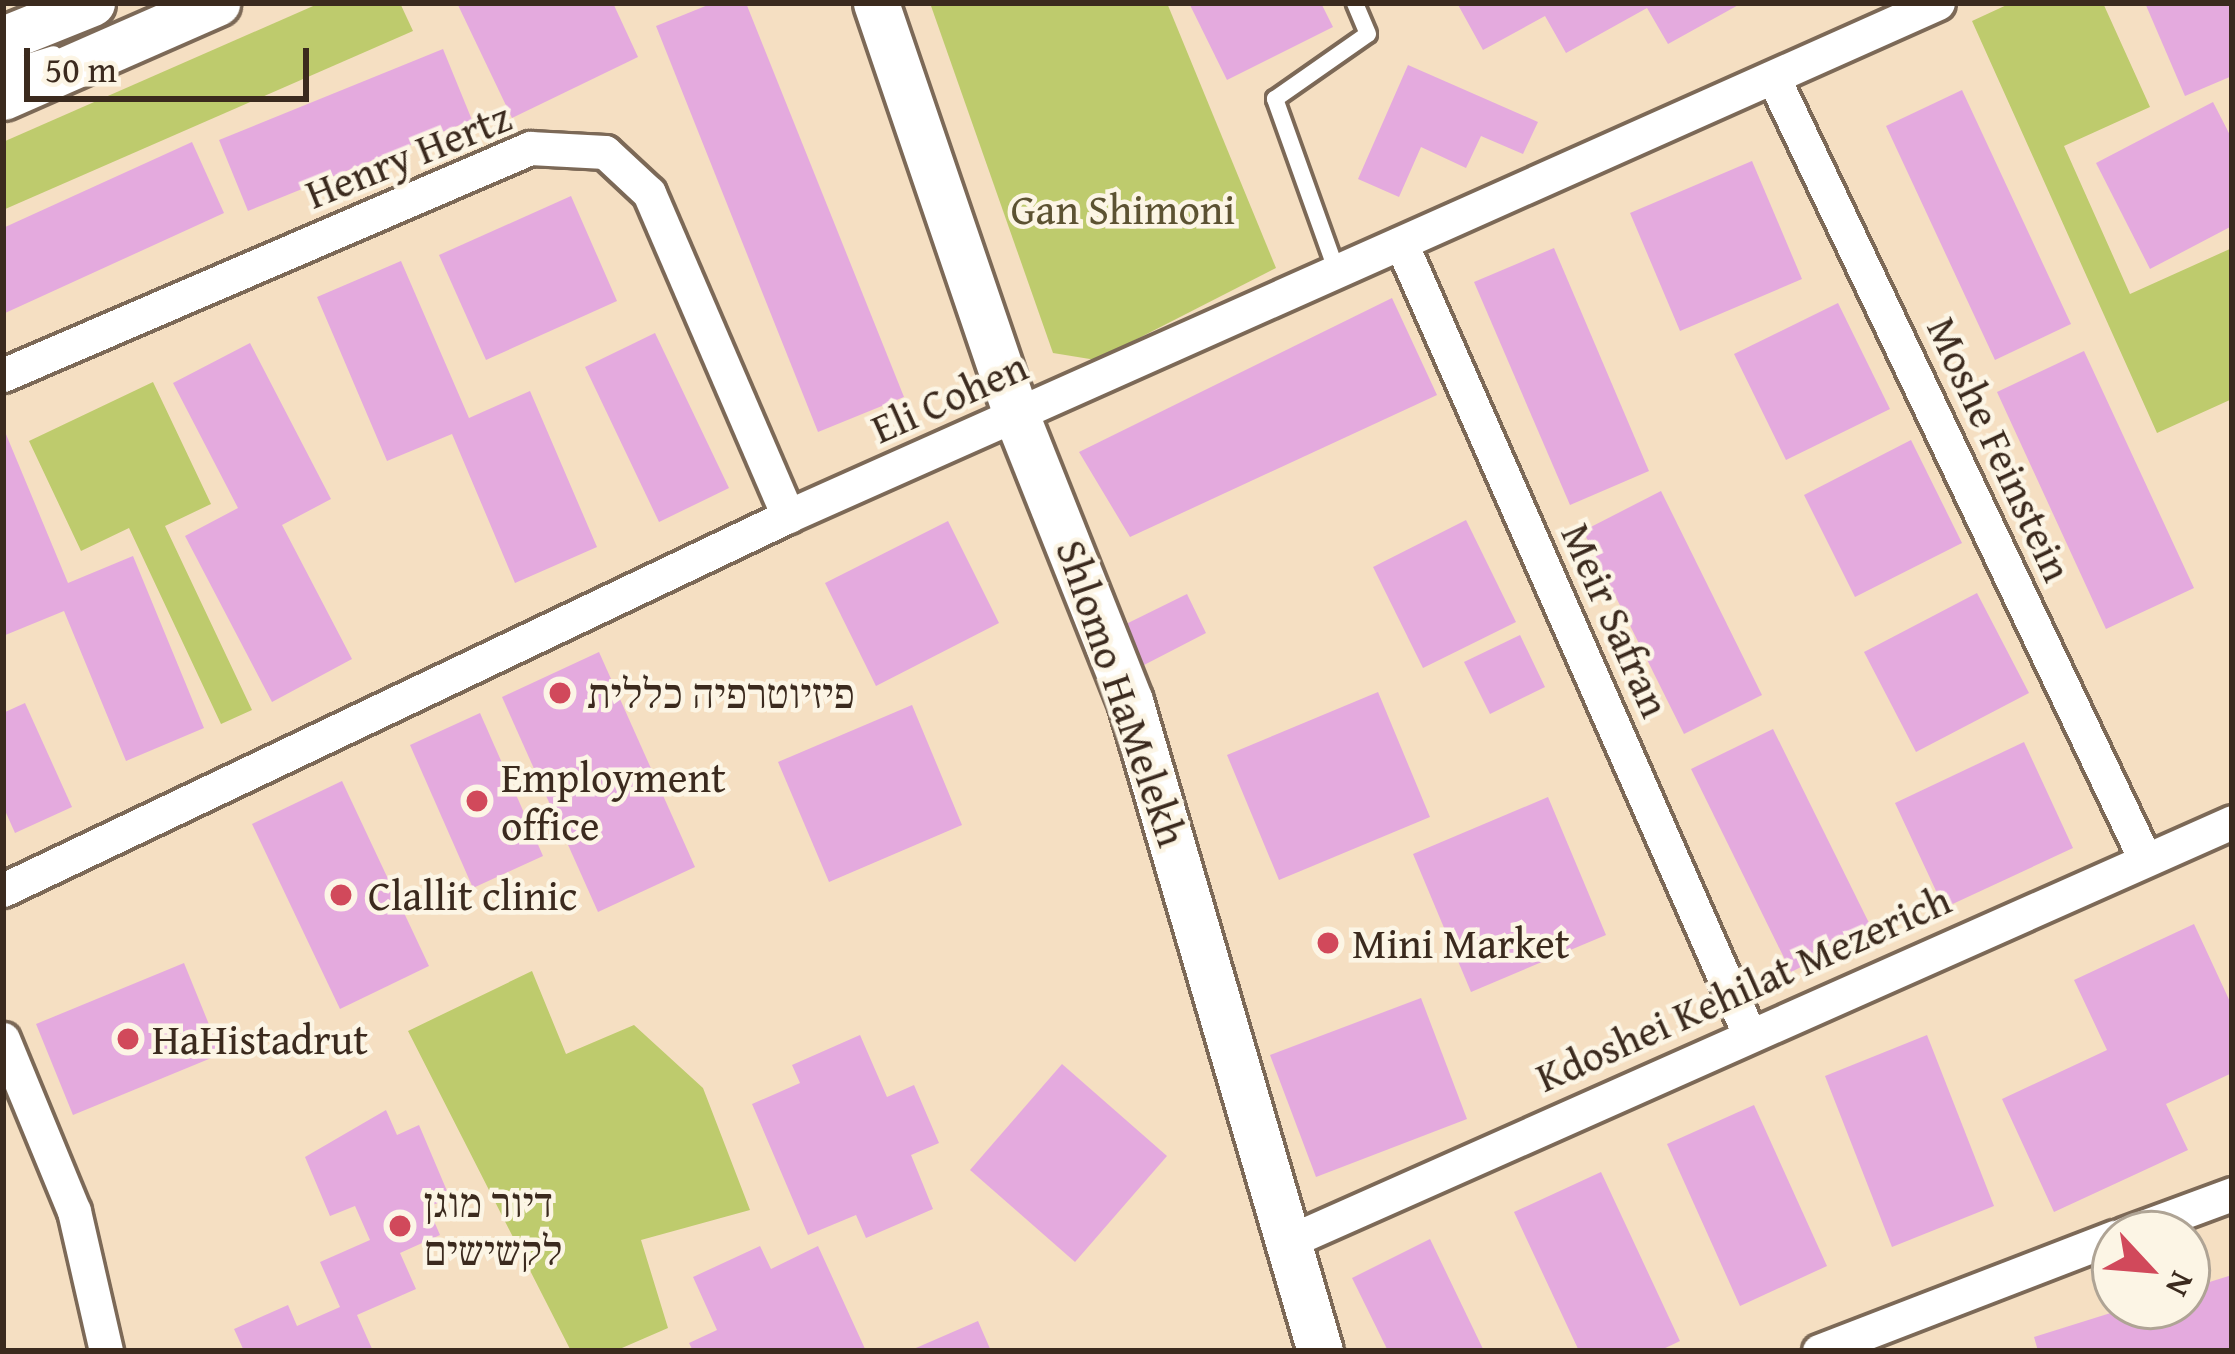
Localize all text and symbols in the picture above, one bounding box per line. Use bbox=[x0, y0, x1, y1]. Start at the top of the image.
scale bar bbox=[30, 24, 315, 98]
text: 50 m bbox=[45, 42, 117, 95]
street label: Henry Hertz bbox=[298, 91, 518, 219]
park label: Gan Shimoni bbox=[1011, 184, 1235, 234]
street label: Moshe Feinstein bbox=[1917, 309, 2083, 589]
street label: Eli Cohen bbox=[863, 340, 1035, 454]
street label: Meir Safran bbox=[1551, 515, 1681, 725]
street label: Shlomo HaMelekh bbox=[1046, 533, 1198, 853]
place label: פיזיוטרפיה כללית bbox=[587, 668, 855, 718]
marker: פיזיוטרפיה כללית bbox=[544, 677, 576, 709]
place label: Employment office bbox=[501, 752, 726, 850]
marker: Employment office bbox=[464, 788, 490, 814]
place label: Clallit clinic bbox=[368, 870, 577, 920]
street label: Kdoshei Kehilat Mezerich bbox=[1528, 874, 1958, 1102]
marker: Clallit clinic bbox=[325, 879, 357, 911]
place label: Mini Market bbox=[1352, 918, 1569, 968]
marker: Mini Market bbox=[1315, 930, 1341, 956]
place label: HaHistadrut bbox=[152, 1014, 368, 1064]
marker: HaHistadrut bbox=[115, 1026, 141, 1052]
place label: דיור מוגן לקשישים bbox=[424, 1177, 562, 1276]
north arrow bbox=[2091, 1210, 2211, 1330]
marker: דיור מוגן לקשישים bbox=[387, 1213, 413, 1239]
text: N bbox=[2154, 1264, 2207, 1305]

